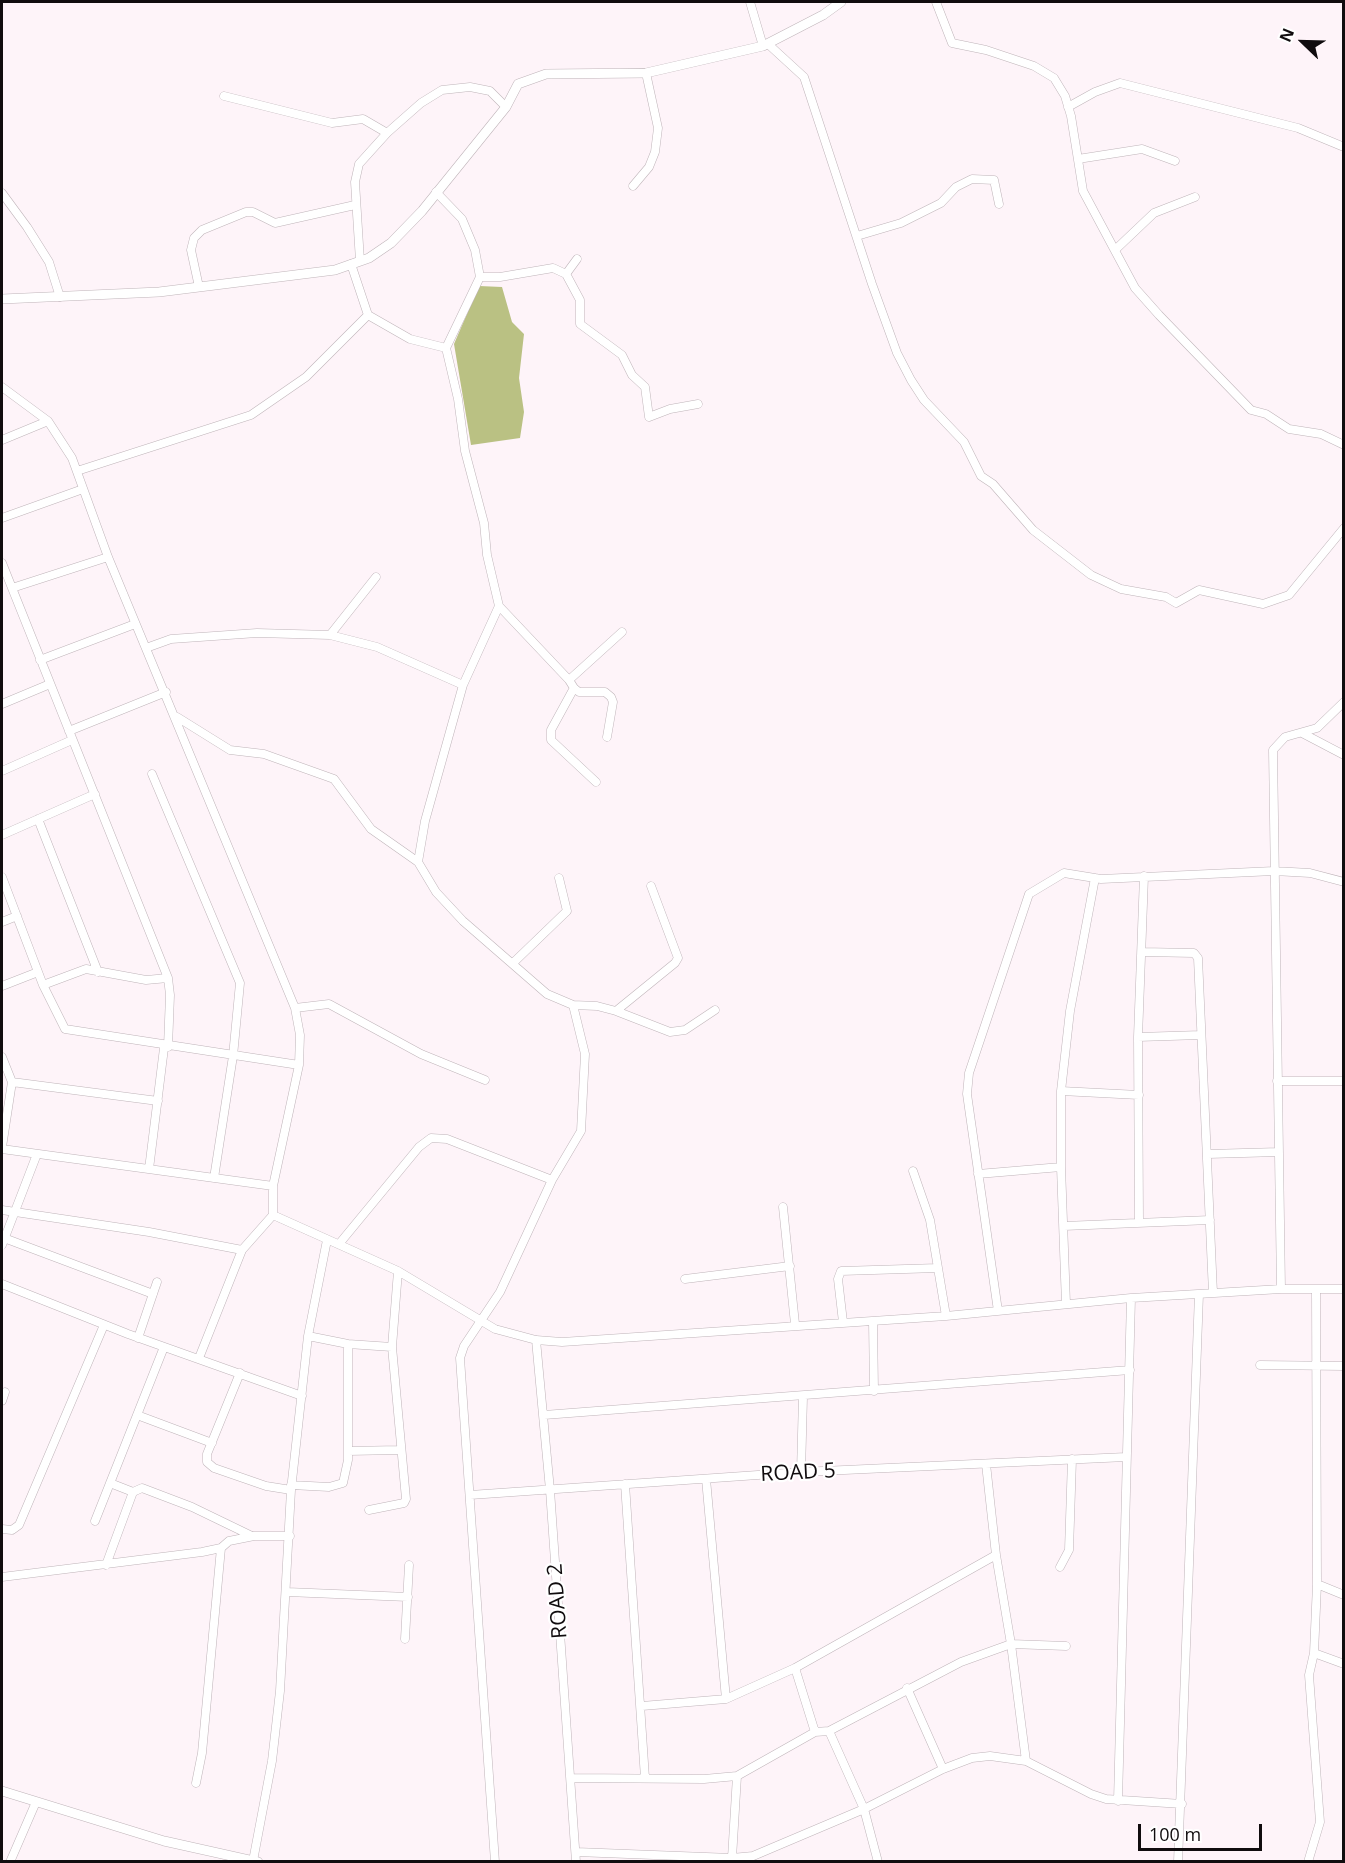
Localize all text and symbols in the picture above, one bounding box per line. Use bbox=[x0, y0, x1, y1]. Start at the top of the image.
north arrow bbox=[1273, 12, 1333, 72]
text: N bbox=[1274, 25, 1299, 45]
street label: ROAD 5 bbox=[760, 1458, 836, 1488]
street label: ROAD 2 bbox=[543, 1563, 573, 1639]
scale bar bbox=[1141, 1812, 1266, 1850]
text: 100 m bbox=[1149, 1822, 1201, 1846]

